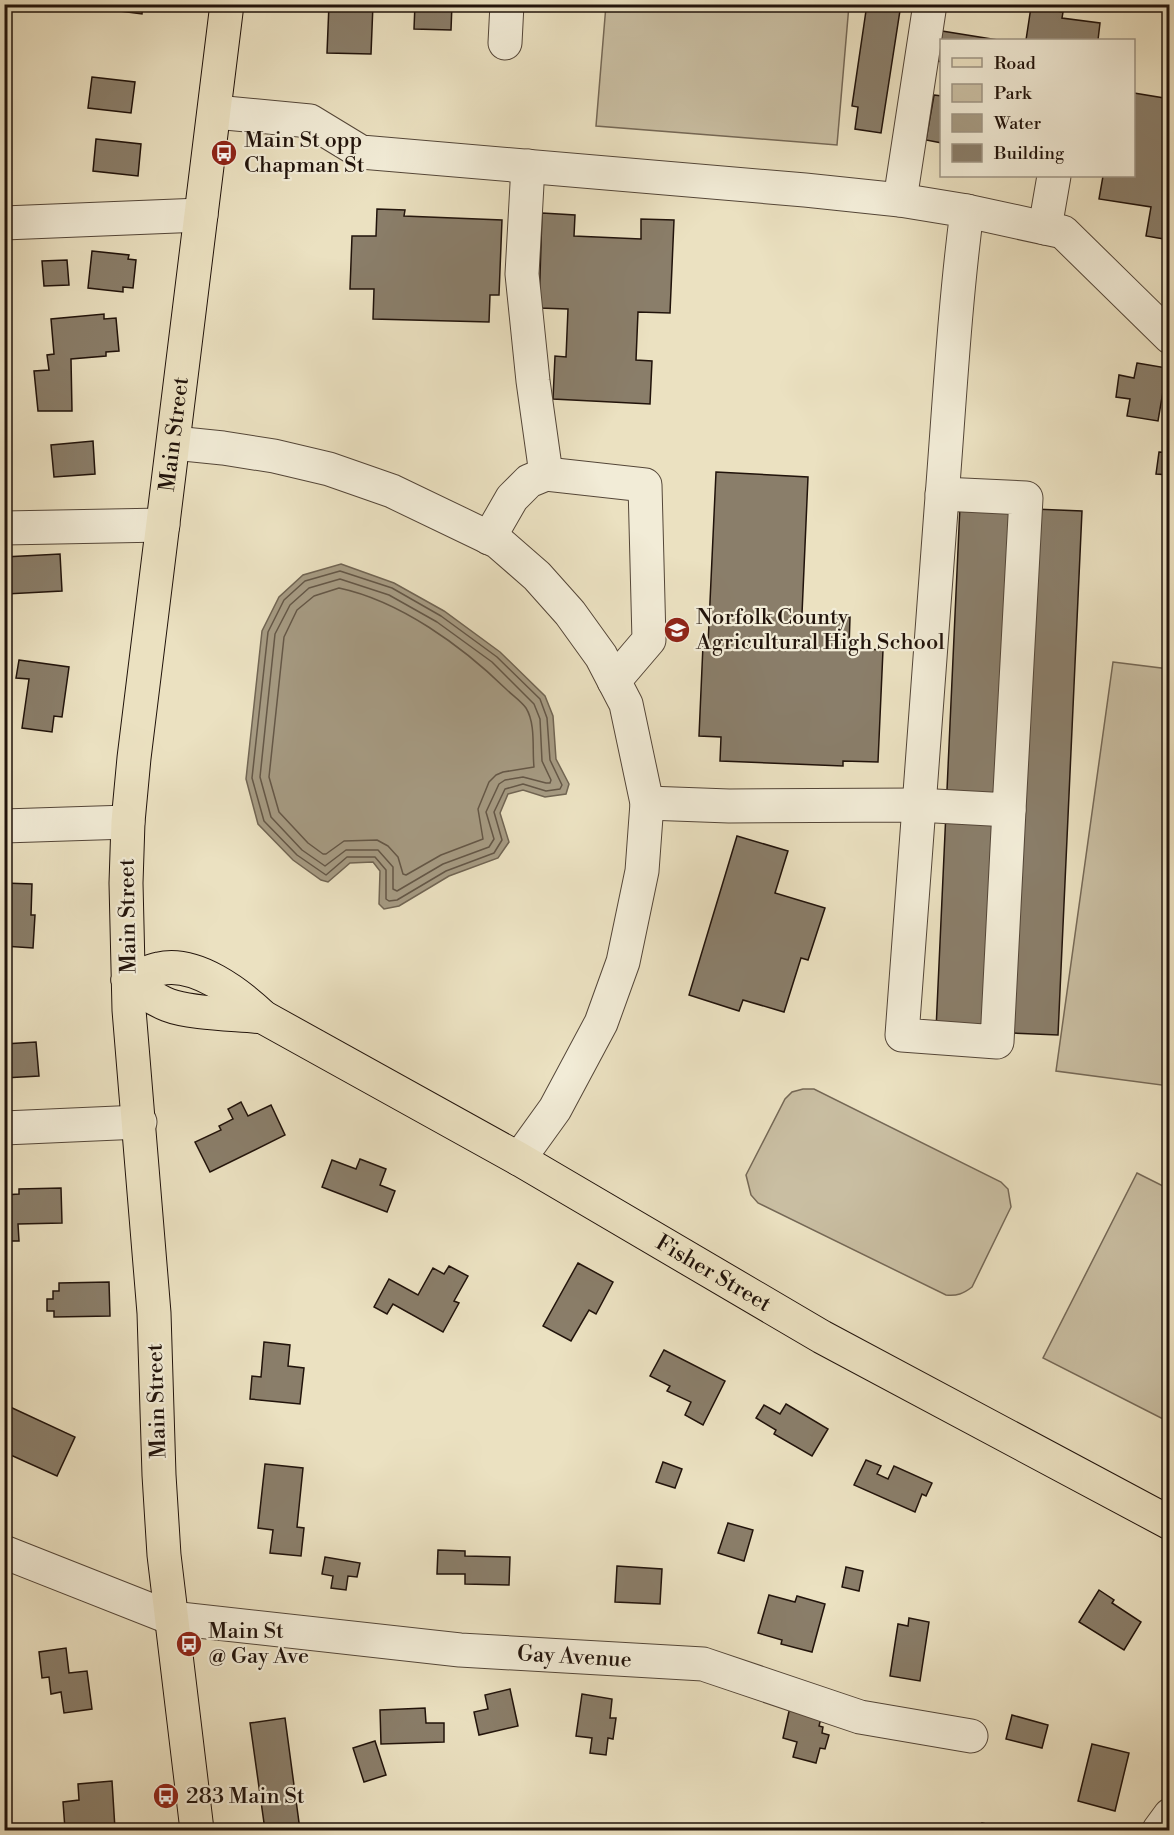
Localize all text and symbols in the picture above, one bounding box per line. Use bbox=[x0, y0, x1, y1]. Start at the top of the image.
legend bbox=[940, 39, 1135, 177]
text: Road bbox=[994, 52, 1037, 75]
text: Park bbox=[994, 82, 1033, 105]
text: Water bbox=[993, 112, 1042, 135]
place label: Main St opp Chapman St bbox=[244, 127, 365, 179]
bus stop icon: Main St opp Chapman St bbox=[209, 138, 239, 168]
text: Building bbox=[993, 142, 1065, 165]
street label: Main Street bbox=[153, 375, 194, 493]
place label: Norfolk County Agricultural High School bbox=[695, 604, 945, 656]
school or university icon: Norfolk County Agricultural High School bbox=[662, 615, 692, 645]
street label: Main Street bbox=[113, 858, 143, 974]
street label: Fisher Street bbox=[651, 1229, 776, 1318]
street label: Main Street bbox=[141, 1343, 173, 1459]
place label: Main St @ Gay Ave bbox=[208, 1618, 309, 1670]
bus stop icon: Main St @ Gay Ave bbox=[174, 1629, 204, 1659]
street label: Gay Avenue bbox=[516, 1640, 633, 1673]
bus stop icon: 283 Main St bbox=[151, 1781, 181, 1811]
place label: 283 Main St bbox=[186, 1783, 305, 1810]

